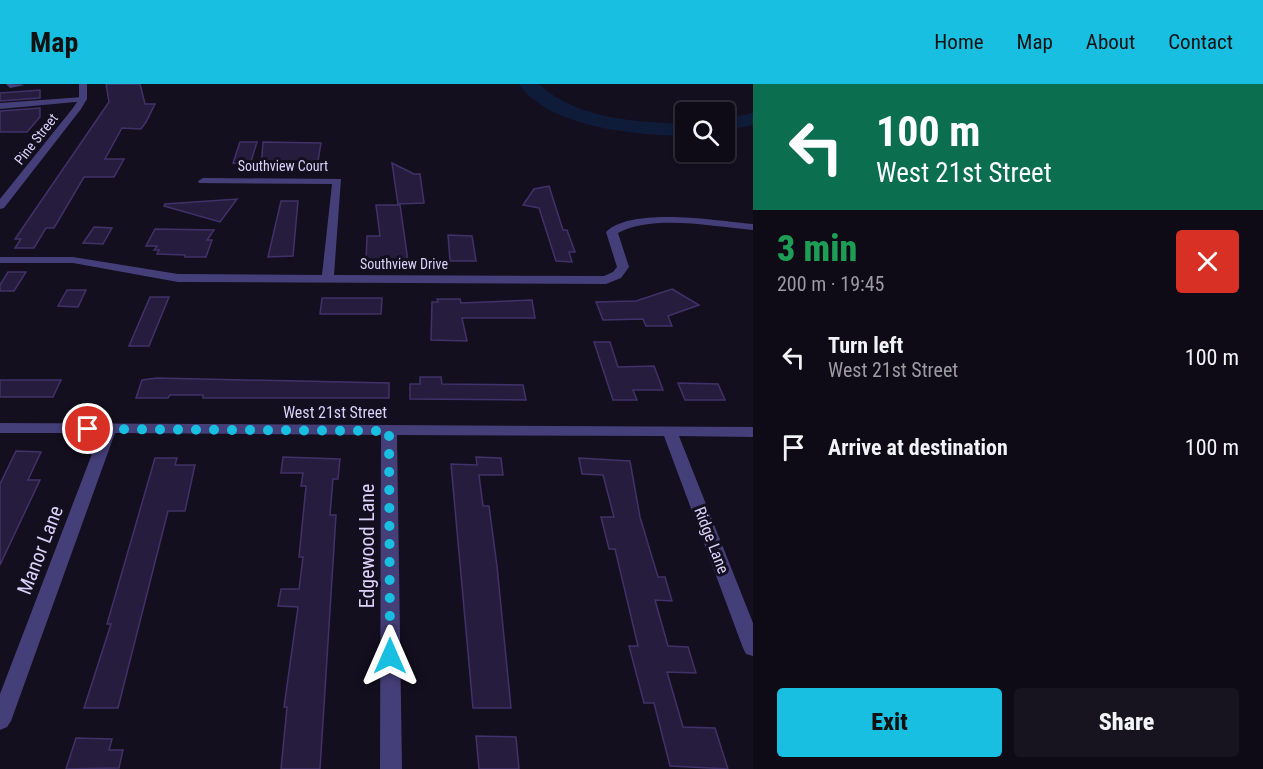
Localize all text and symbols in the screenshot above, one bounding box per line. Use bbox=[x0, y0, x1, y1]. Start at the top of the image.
text: Map bbox=[30, 26, 78, 59]
text: Home bbox=[934, 30, 984, 54]
text: Map bbox=[1017, 30, 1053, 54]
text: About bbox=[1086, 30, 1135, 54]
text: Contact bbox=[1168, 30, 1233, 54]
map controls bbox=[675, 102, 735, 162]
button: search bbox=[675, 102, 735, 162]
text: 100 m bbox=[876, 107, 981, 156]
icon: left bbox=[777, 108, 855, 186]
street label: Pine Street bbox=[11, 110, 61, 168]
text: West 21st Street bbox=[876, 157, 1052, 189]
street label: Southview Court bbox=[238, 158, 328, 174]
text: 3 min bbox=[777, 228, 857, 270]
button: close bbox=[1176, 230, 1239, 293]
street label: Southview Drive bbox=[360, 256, 448, 272]
text: 200 m · 19:45 bbox=[777, 272, 884, 296]
text: Turn left bbox=[828, 333, 903, 358]
icon: left bbox=[777, 341, 810, 374]
text: 100 m bbox=[1185, 345, 1239, 370]
text: West 21st Street bbox=[828, 358, 958, 382]
pin bbox=[62, 403, 113, 454]
street label: West 21st Street bbox=[283, 403, 387, 422]
icon: arrive bbox=[71, 412, 104, 445]
icon: arrive bbox=[777, 431, 810, 464]
text: Arrive at destination bbox=[828, 435, 1008, 460]
text: 100 m bbox=[1185, 435, 1239, 460]
street label: Edgewood Lane bbox=[355, 484, 379, 608]
street label: Manor Lane bbox=[12, 502, 68, 598]
street label: Ridge Lane bbox=[690, 504, 733, 576]
position arrow bbox=[358, 624, 422, 688]
button: Exit bbox=[777, 688, 1002, 757]
button: Share bbox=[1014, 688, 1239, 757]

